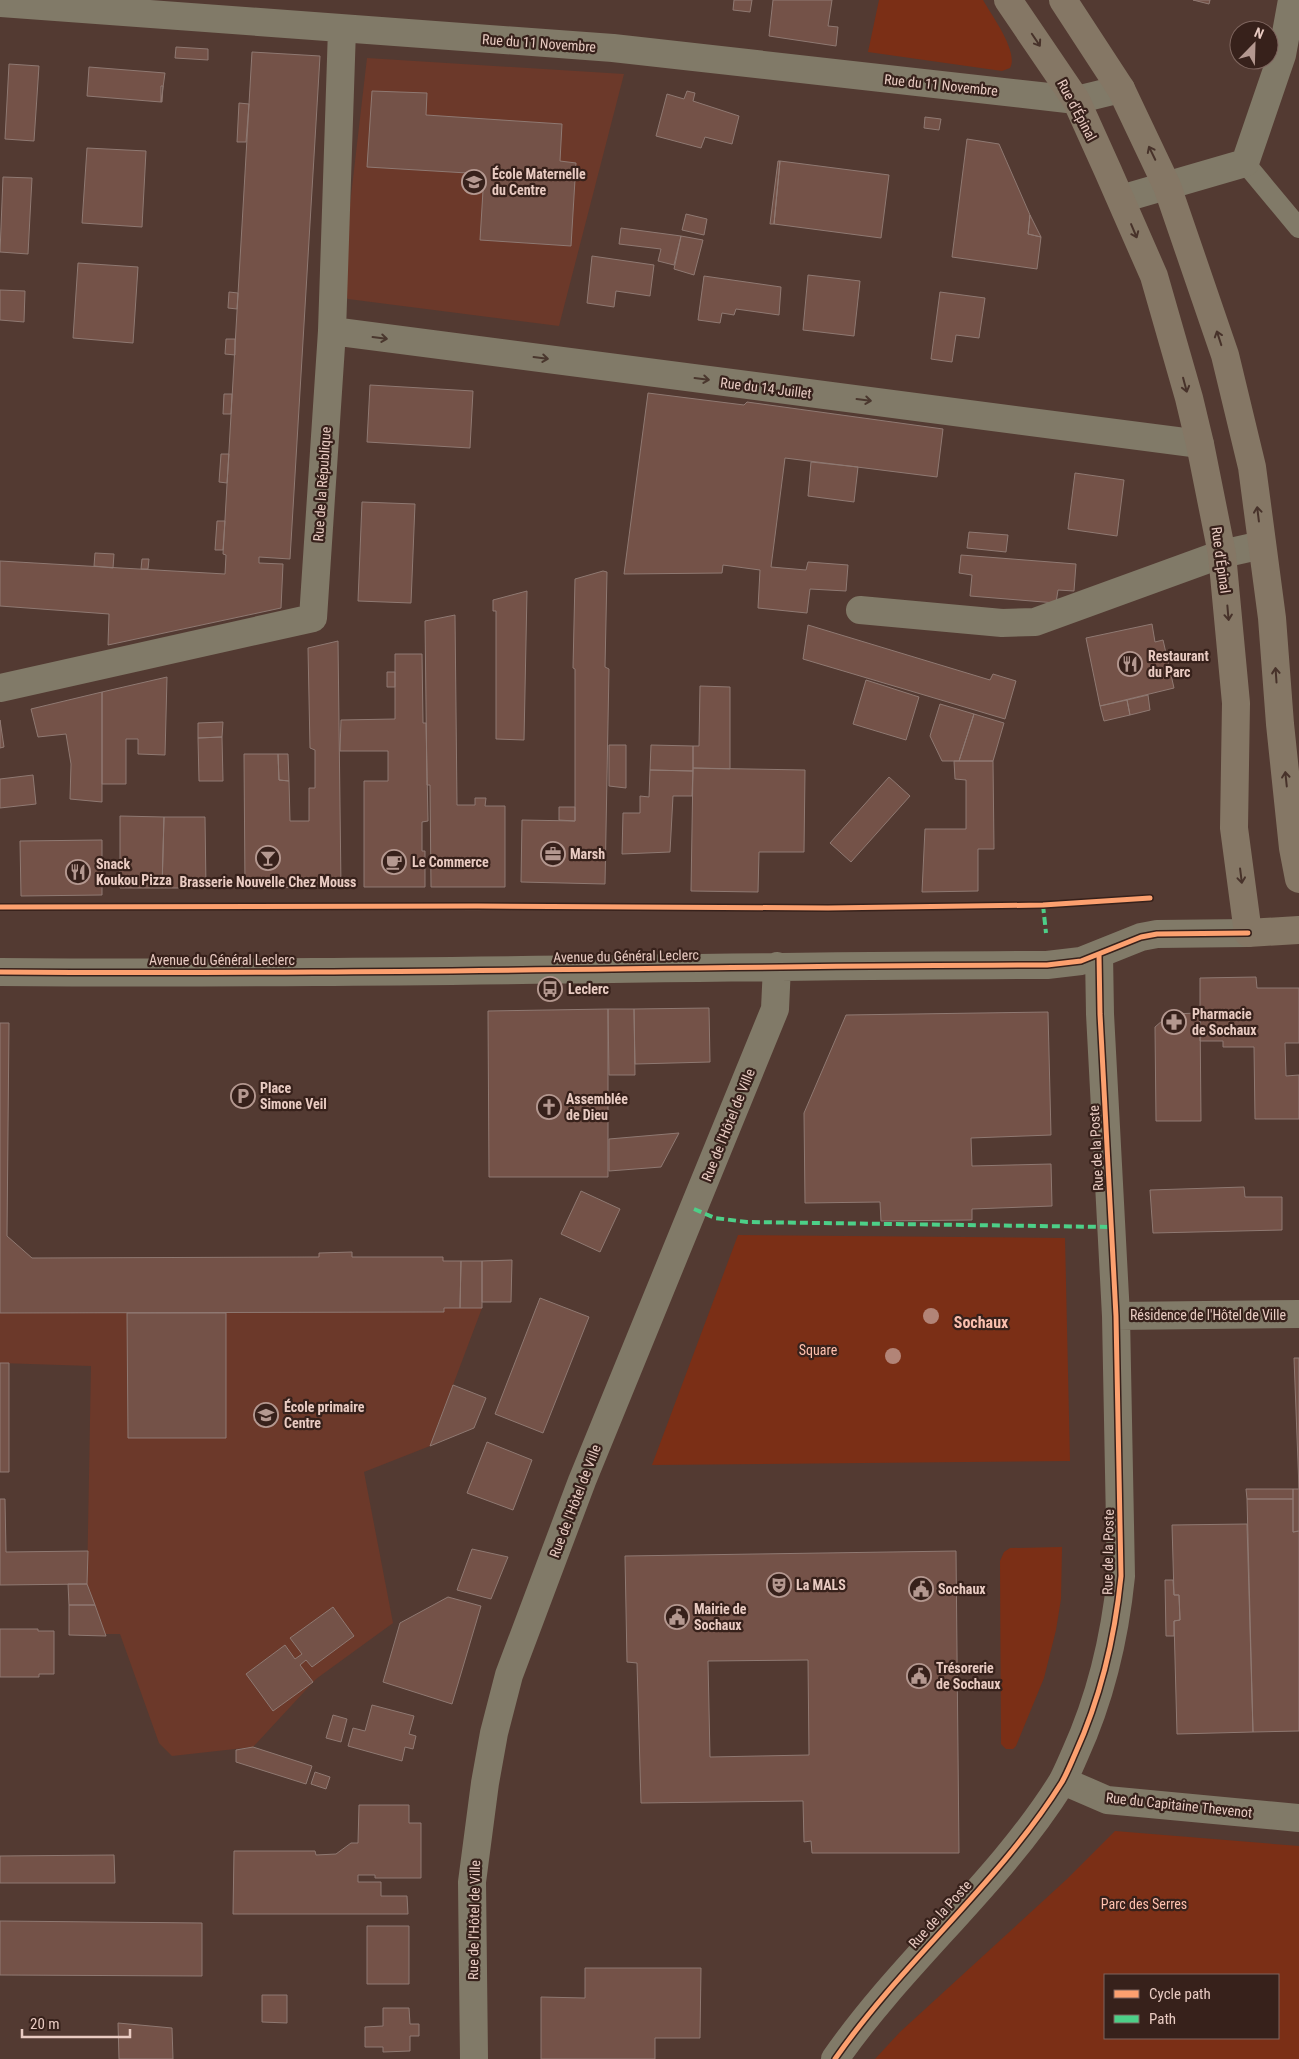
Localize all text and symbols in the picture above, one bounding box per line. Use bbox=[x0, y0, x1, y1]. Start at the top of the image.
north arrow bbox=[1229, 20, 1279, 70]
text: N bbox=[1252, 24, 1266, 42]
street label: Rue du 11 Novembre bbox=[482, 31, 597, 55]
one-way arrow bbox=[1031, 33, 1041, 47]
street label: Rue du 11 Novembre bbox=[883, 71, 999, 99]
street label: Rue d'Épinal bbox=[1054, 76, 1101, 143]
one-way arrow bbox=[1147, 146, 1156, 161]
place label: École Maternelle du Centre bbox=[492, 165, 586, 198]
school or university icon: École Maternelle du Centre bbox=[461, 169, 487, 195]
one-way arrow bbox=[1130, 223, 1140, 238]
one-way arrow bbox=[1214, 331, 1224, 347]
one-way arrow bbox=[372, 333, 388, 343]
one-way arrow bbox=[533, 354, 549, 364]
street label: Rue du 14 Juillet bbox=[719, 374, 813, 402]
one-way arrow bbox=[694, 375, 710, 385]
one-way arrow bbox=[1181, 376, 1191, 392]
one-way arrow bbox=[855, 395, 871, 405]
street label: Rue de la République bbox=[310, 426, 334, 542]
one-way arrow bbox=[1253, 506, 1263, 522]
street label: Rue d'Épinal bbox=[1208, 525, 1235, 594]
one-way arrow bbox=[1223, 604, 1233, 620]
place label: Restaurant du Parc bbox=[1148, 648, 1209, 680]
restaurant icon: Restaurant du Parc bbox=[1117, 651, 1143, 677]
one-way arrow bbox=[1272, 668, 1281, 684]
one-way arrow bbox=[1281, 771, 1291, 787]
office icon: Marsh bbox=[540, 841, 566, 867]
bar icon: Brasserie Nouvelle Chez Mouss bbox=[255, 845, 281, 871]
place label: Marsh bbox=[570, 846, 605, 862]
cafe icon: Le Commerce bbox=[381, 849, 407, 875]
place label: Le Commerce bbox=[412, 854, 489, 870]
place label: Snack Koukou Pizza bbox=[96, 856, 172, 888]
restaurant icon: Snack Koukou Pizza bbox=[65, 859, 91, 885]
one-way arrow bbox=[1236, 868, 1246, 884]
place label: Brasserie Nouvelle Chez Mouss bbox=[180, 874, 356, 890]
street label: Avenue du Général Leclerc bbox=[553, 947, 699, 965]
street label: Avenue du Général Leclerc bbox=[149, 952, 295, 968]
bus stop icon: Leclerc bbox=[537, 976, 563, 1002]
place label: Leclerc bbox=[568, 981, 610, 997]
place label: Pharmacie de Sochaux bbox=[1192, 1006, 1257, 1038]
pharmacy icon: Pharmacie de Sochaux bbox=[1161, 1009, 1187, 1035]
street label: Rue de l'Hôtel de Ville bbox=[698, 1066, 758, 1184]
place label: Place Simone Veil bbox=[260, 1080, 327, 1112]
parking icon: Place Simone Veil bbox=[230, 1083, 256, 1109]
place label: Assemblée de Dieu bbox=[566, 1091, 628, 1123]
church icon: Assemblée de Dieu bbox=[536, 1094, 562, 1120]
street label: Rue de la Poste bbox=[1086, 1104, 1106, 1191]
street label: Résidence de l'Hôtel de Ville bbox=[1130, 1307, 1286, 1323]
district label: Sochaux bbox=[954, 1313, 1009, 1332]
park label: Square bbox=[799, 1342, 838, 1358]
place label: École primaire Centre bbox=[284, 1398, 365, 1431]
school or university icon: École primaire Centre bbox=[253, 1402, 279, 1428]
street label: Rue de l'Hôtel de Ville bbox=[546, 1442, 604, 1560]
street label: Rue de la Poste bbox=[1099, 1509, 1117, 1595]
theatre icon: La MALS bbox=[766, 1572, 792, 1598]
public building icon: Sochaux bbox=[908, 1576, 934, 1602]
place label: La MALS bbox=[796, 1577, 846, 1593]
place label: Sochaux bbox=[938, 1581, 986, 1597]
place label: Mairie de Sochaux bbox=[694, 1601, 747, 1633]
public building icon: Mairie de Sochaux bbox=[664, 1604, 690, 1630]
place label: Trésorerie de Sochaux bbox=[936, 1660, 1001, 1692]
public building icon: Trésorerie de Sochaux bbox=[906, 1663, 932, 1689]
street label: Rue du Capitaine Thevenot bbox=[1105, 1789, 1253, 1821]
street label: Rue de l'Hôtel de Ville bbox=[465, 1859, 483, 1980]
street label: Rue de la Poste bbox=[905, 1877, 975, 1951]
park label: Parc des Serres bbox=[1101, 1896, 1187, 1912]
legend bbox=[1104, 1974, 1279, 2039]
text: Cycle path bbox=[1149, 1985, 1211, 2003]
scale bar bbox=[22, 2006, 130, 2038]
text: Path bbox=[1149, 2010, 1176, 2028]
text: 20 m bbox=[30, 2015, 60, 2033]

